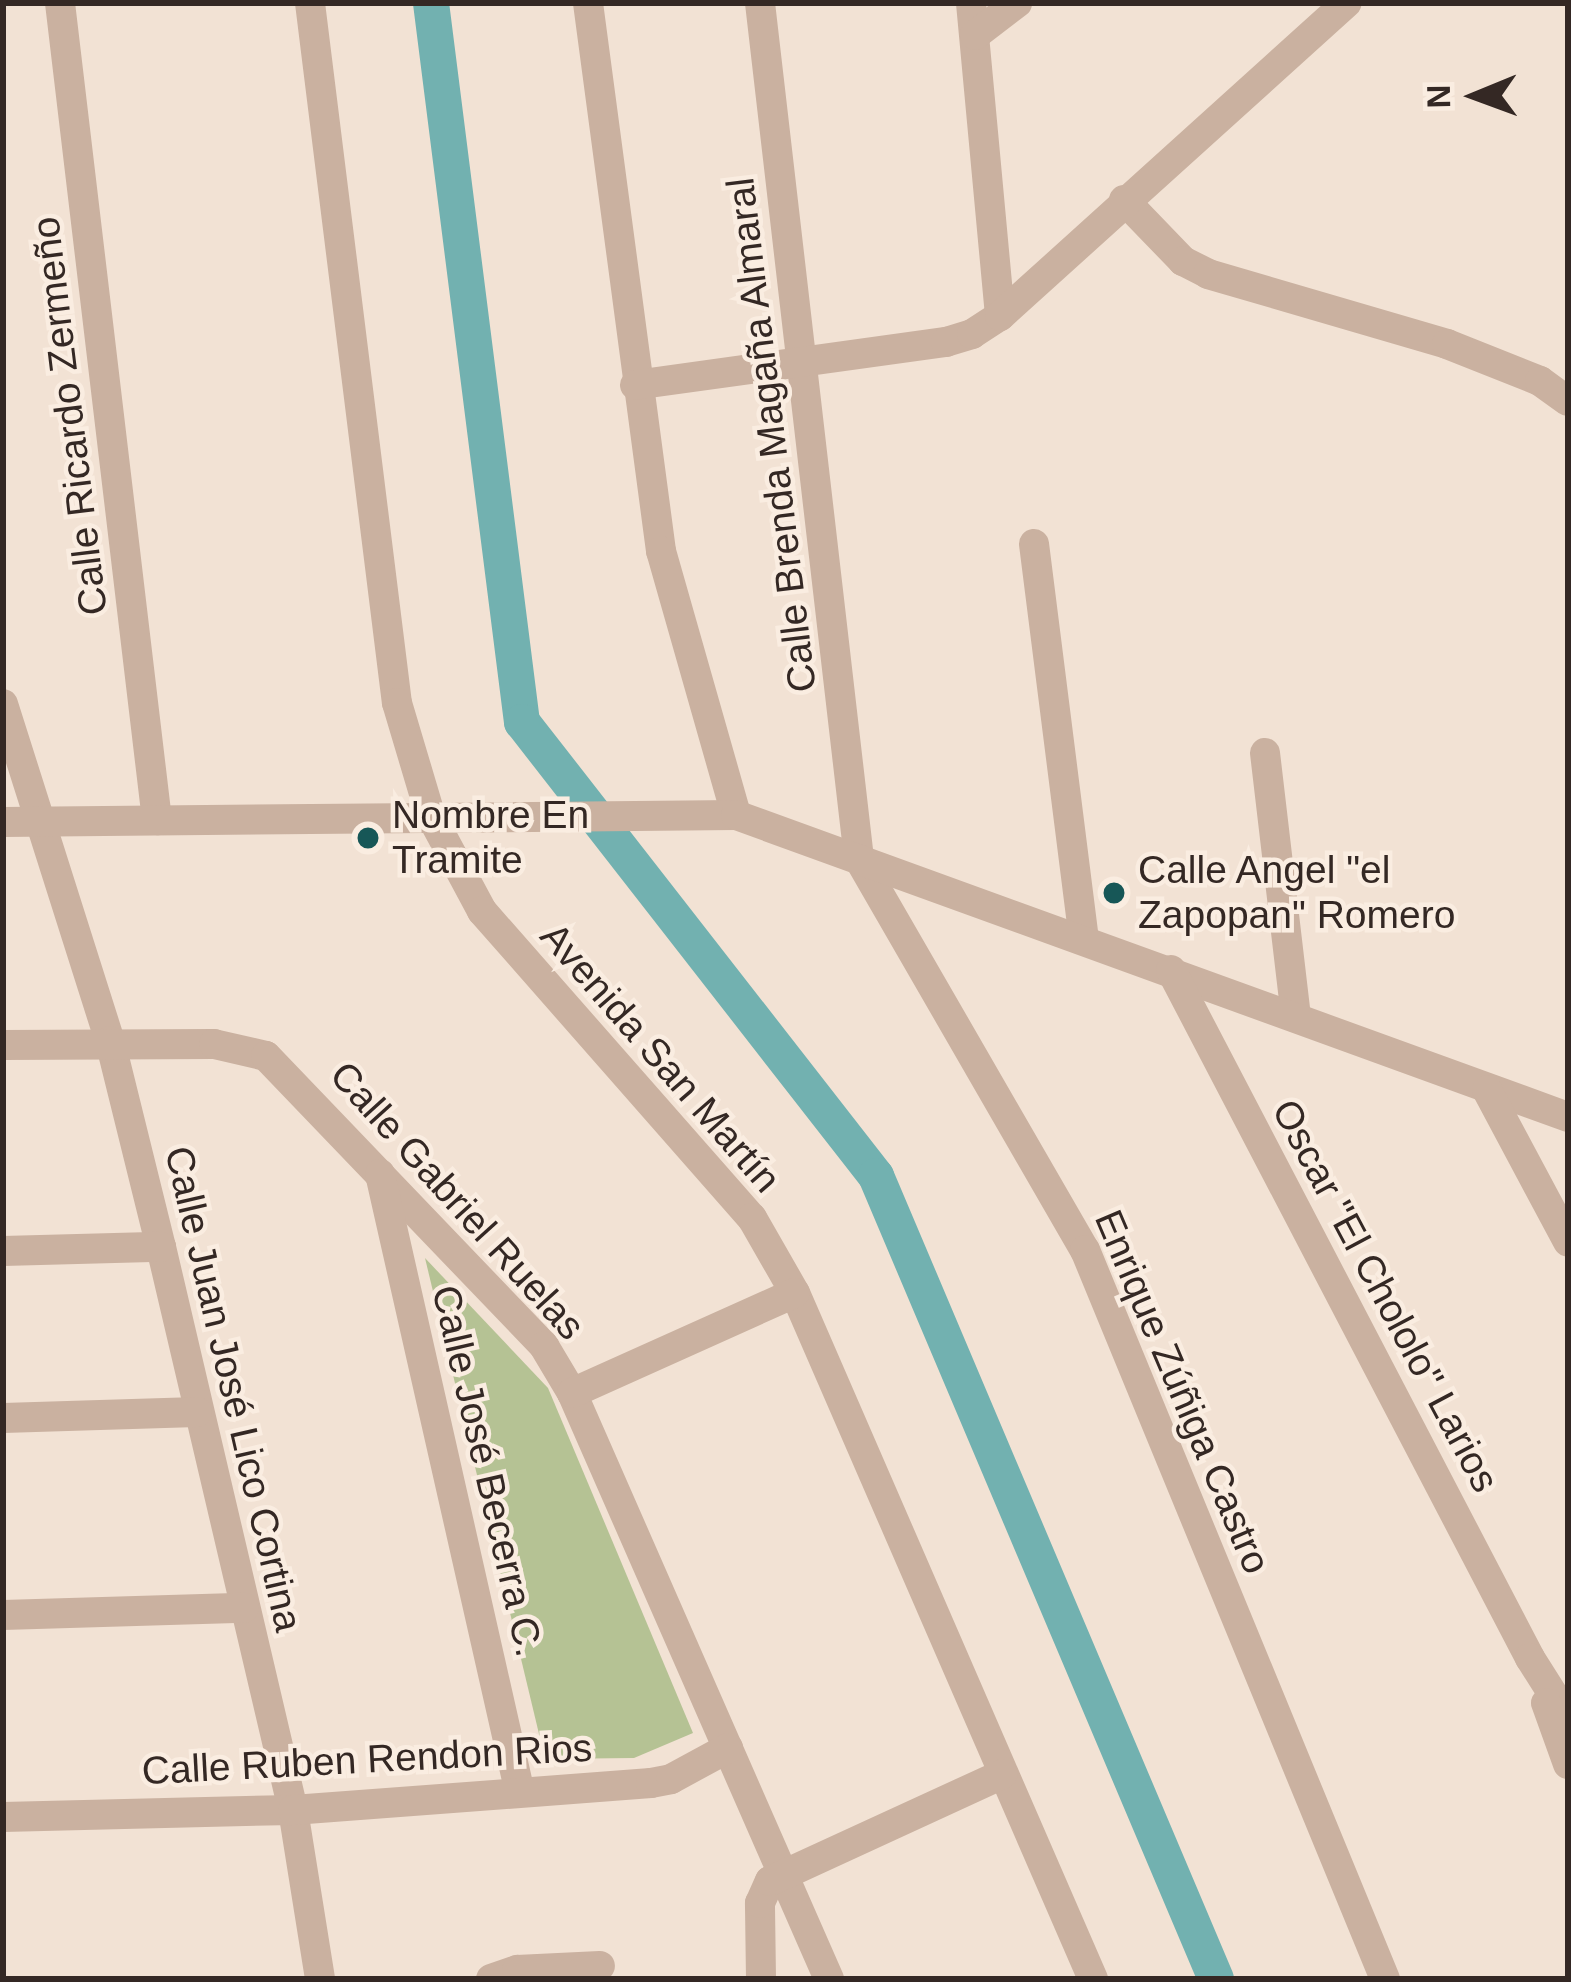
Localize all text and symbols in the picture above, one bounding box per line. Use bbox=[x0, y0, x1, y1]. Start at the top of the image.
north arrow bbox=[1415, 36, 1535, 156]
text: N bbox=[1420, 84, 1457, 109]
street label: Calle Brenda Magaña Almaral bbox=[717, 174, 827, 696]
street label: Calle Ricardo Zermeño bbox=[22, 214, 118, 618]
place label: Nombre En Tramite bbox=[392, 793, 589, 884]
marker: Nombre En Tramite bbox=[355, 825, 381, 851]
place label: Calle Angel "el Zapopan" Romero bbox=[1138, 848, 1455, 939]
marker: Calle Angel "el Zapopan" Romero bbox=[1101, 880, 1127, 906]
street label: Avenida San Martín bbox=[530, 914, 790, 1202]
street label: Calle Gabriel Ruelas bbox=[320, 1052, 594, 1350]
street label: Oscar "El Chololo" Larios bbox=[1262, 1092, 1508, 1500]
street label: Calle Juan José Lico Cortina bbox=[154, 1142, 312, 1636]
street label: Enrique Zúñiga Castro bbox=[1084, 1203, 1280, 1581]
street label: Calle José Becerra C. bbox=[422, 1281, 552, 1661]
street label: Calle Ruben Rendon Rios bbox=[141, 1725, 593, 1795]

